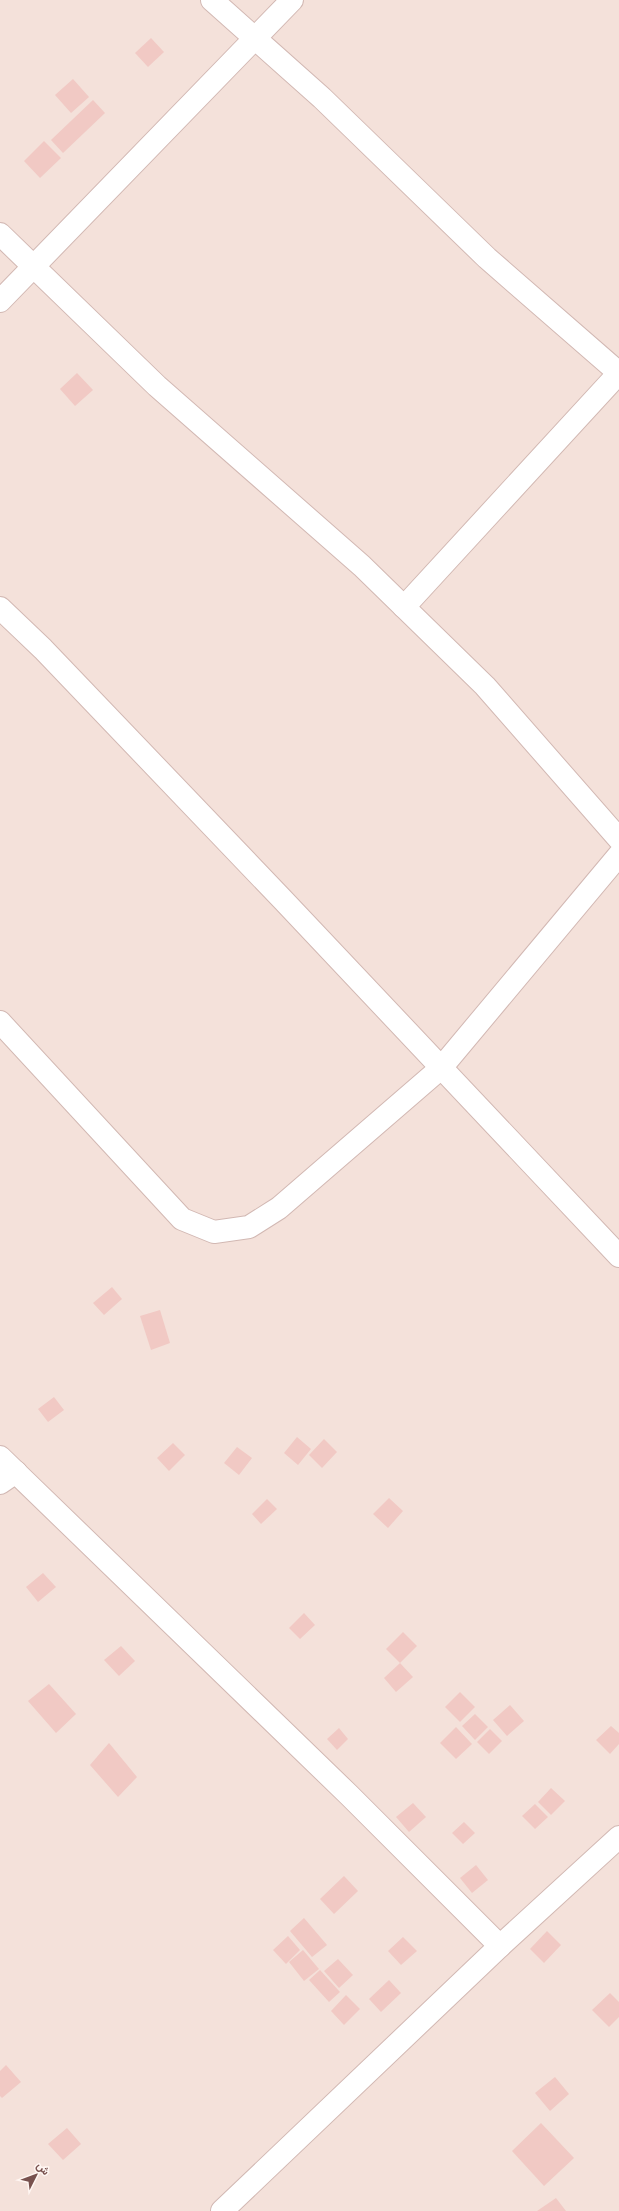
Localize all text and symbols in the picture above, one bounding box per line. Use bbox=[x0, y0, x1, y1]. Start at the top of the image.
north arrow bbox=[16, 2155, 56, 2195]
text: ش bbox=[34, 2159, 52, 2178]

